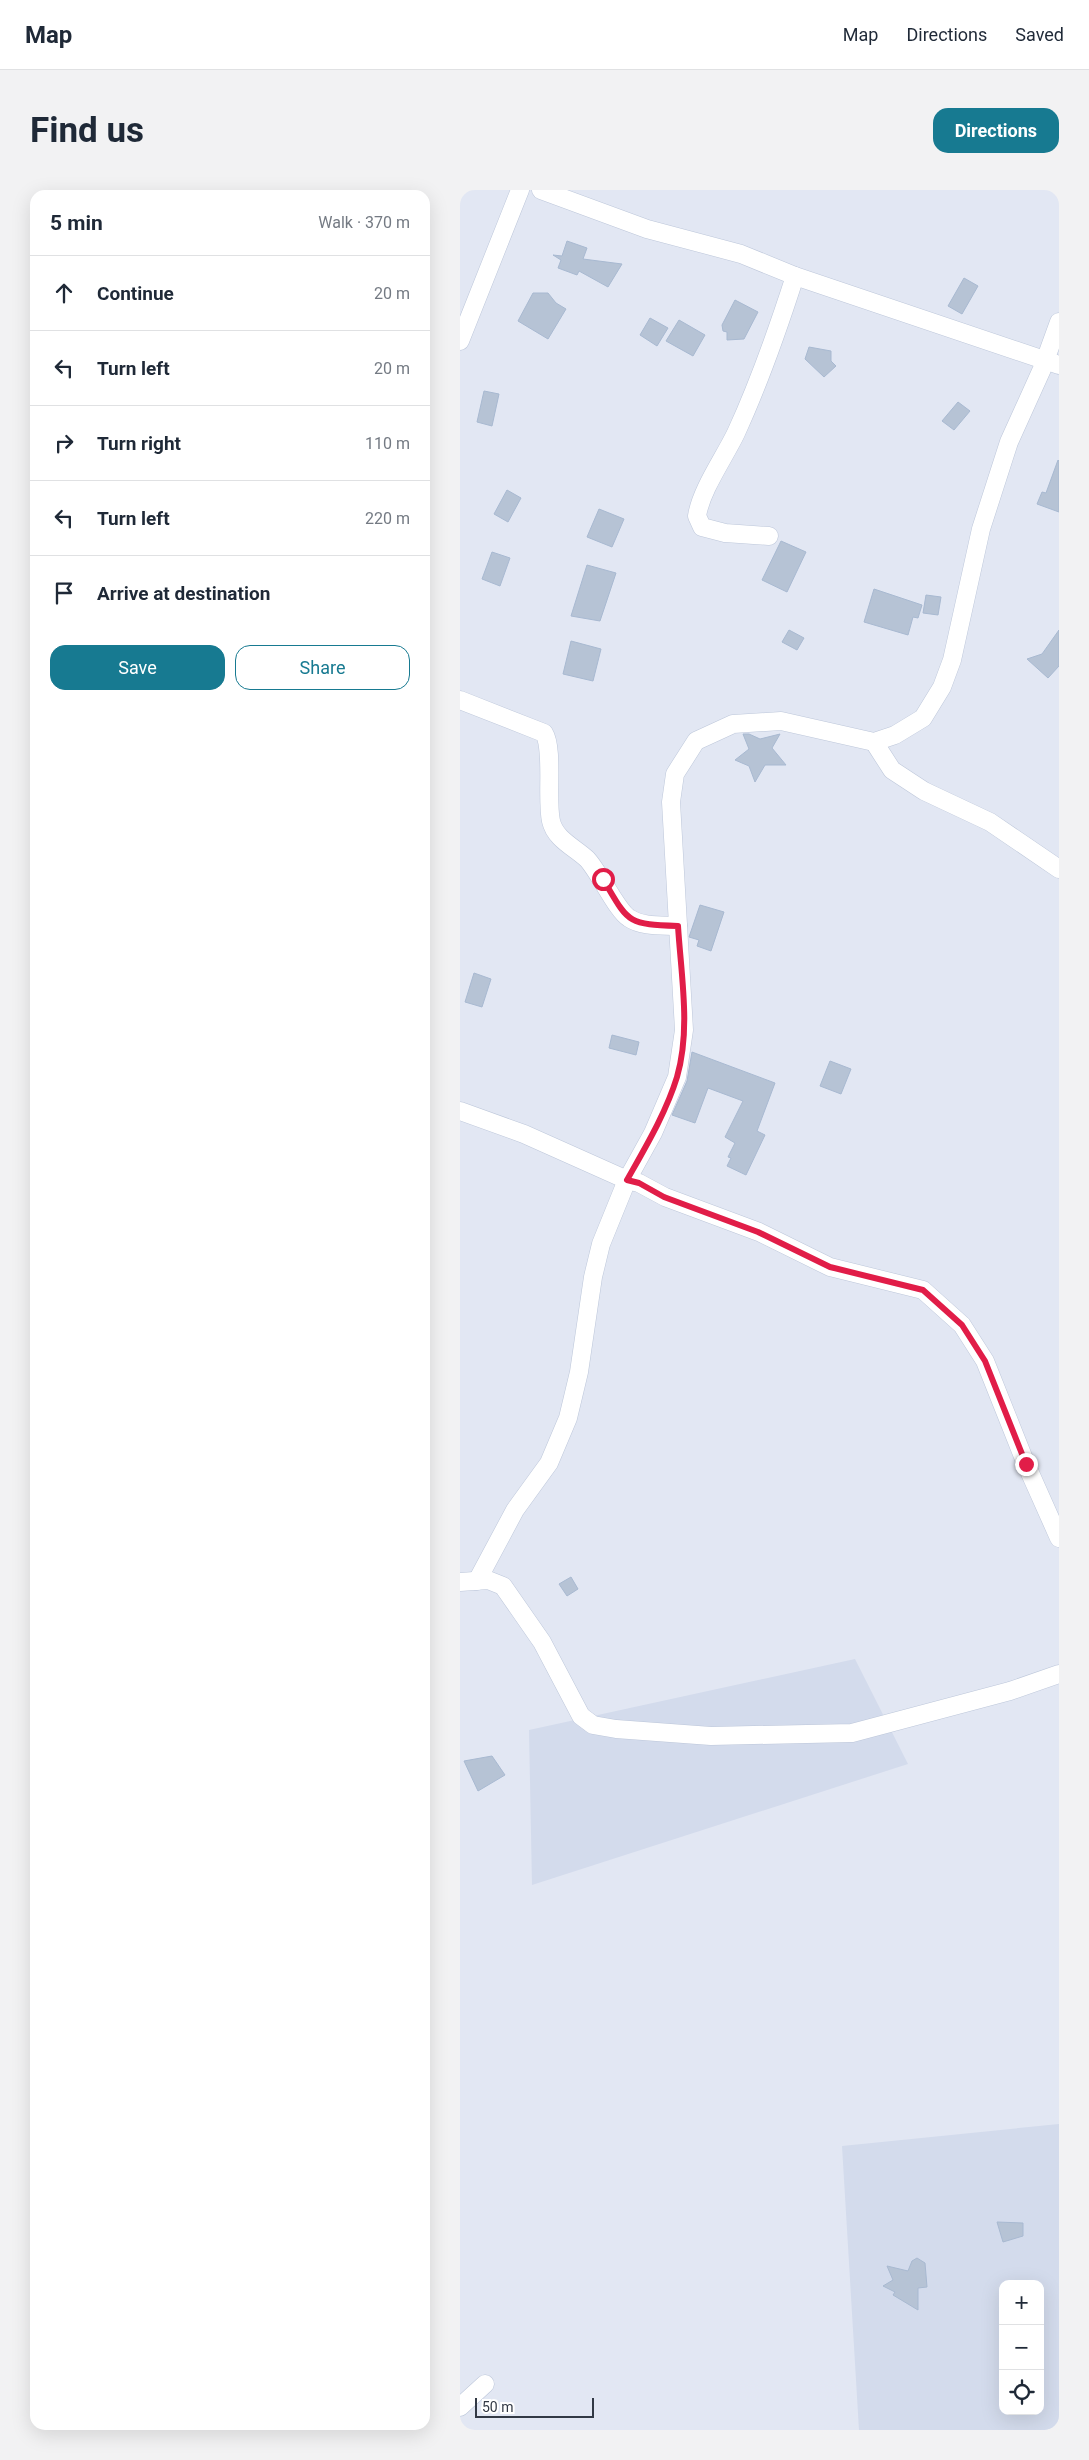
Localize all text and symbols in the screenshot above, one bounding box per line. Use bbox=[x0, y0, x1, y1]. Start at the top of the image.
text: Map bbox=[25, 21, 72, 49]
text: Map bbox=[843, 24, 878, 45]
text: Directions bbox=[906, 24, 987, 45]
text: Saved bbox=[1015, 24, 1064, 45]
button: Directions bbox=[933, 108, 1059, 153]
text: Find us bbox=[30, 110, 144, 151]
text: 5 min bbox=[50, 211, 103, 235]
text: Walk · 370 m bbox=[318, 213, 410, 232]
icon: ahead bbox=[50, 279, 78, 307]
text: Continue bbox=[97, 282, 174, 305]
text: 20 m bbox=[374, 284, 410, 303]
icon: left bbox=[50, 354, 78, 382]
text: Turn left bbox=[97, 357, 170, 380]
text: 20 m bbox=[374, 359, 410, 378]
icon: right bbox=[50, 429, 78, 457]
text: Turn right bbox=[97, 432, 181, 455]
text: 110 m bbox=[365, 434, 410, 453]
icon: left bbox=[50, 504, 78, 532]
text: Turn left bbox=[97, 507, 170, 530]
text: 220 m bbox=[365, 509, 410, 528]
icon: arrive bbox=[50, 579, 78, 607]
text: Arrive at destination bbox=[97, 582, 270, 605]
button: Save bbox=[50, 645, 225, 690]
button: Share bbox=[235, 645, 410, 690]
route start bbox=[592, 868, 615, 891]
route end bbox=[1015, 1453, 1038, 1476]
map controls bbox=[999, 2280, 1044, 2415]
button: + bbox=[999, 2280, 1044, 2325]
button: − bbox=[999, 2325, 1044, 2370]
button: locate bbox=[999, 2370, 1044, 2415]
scale bar bbox=[475, 2395, 594, 2418]
text: 50 m bbox=[482, 2399, 514, 2415]

